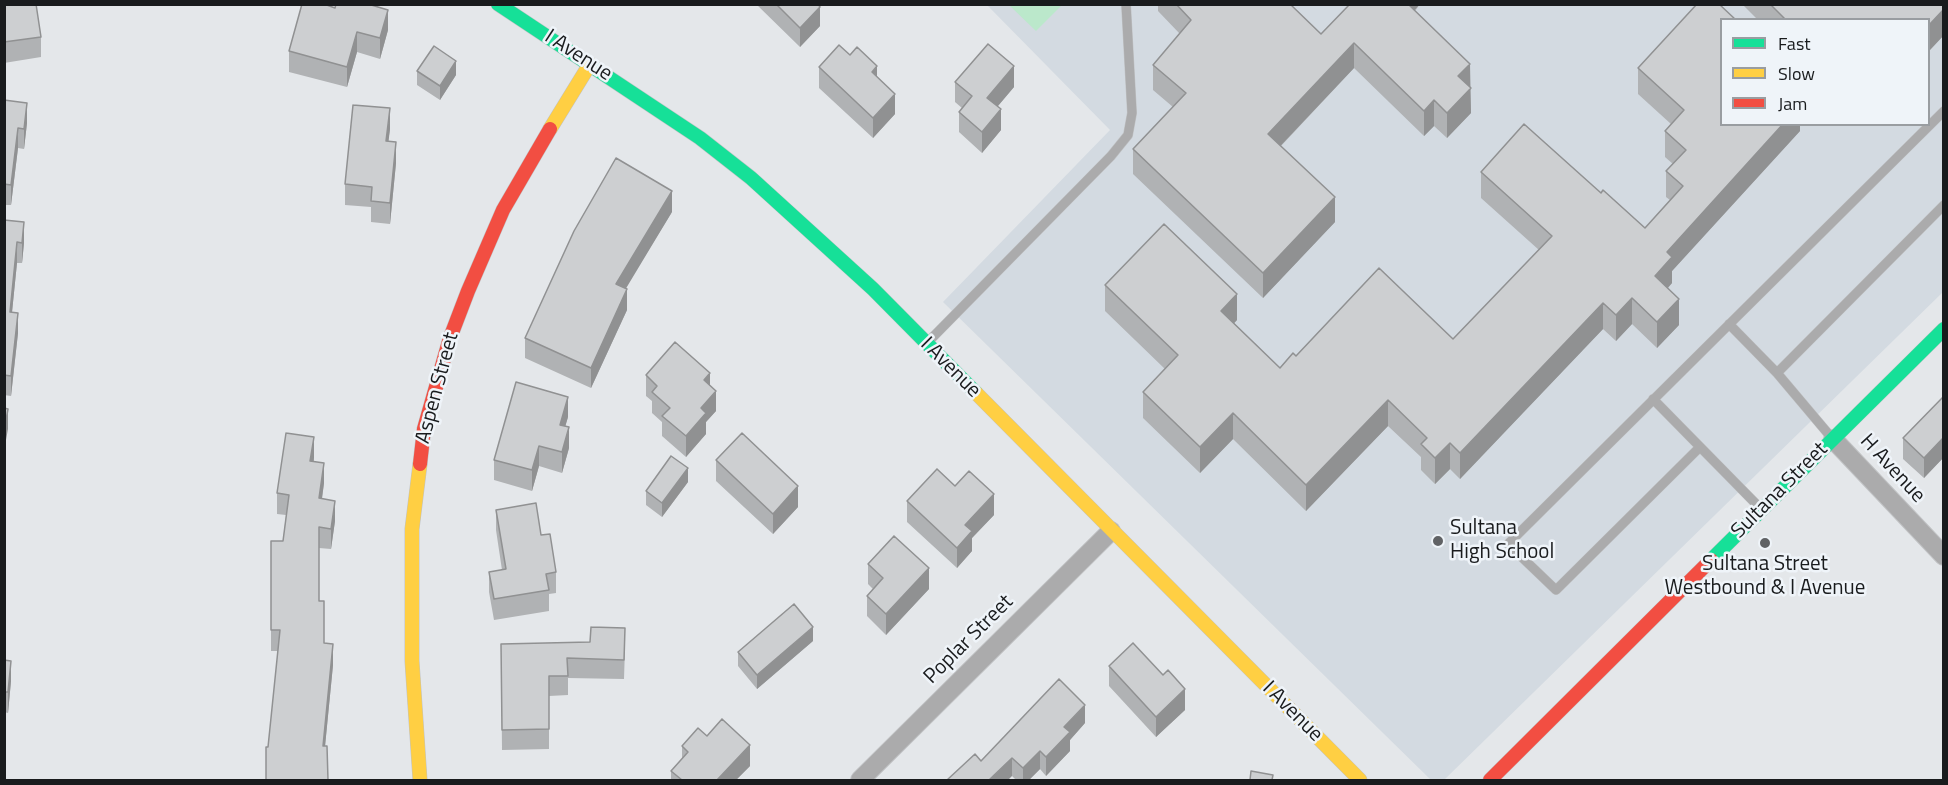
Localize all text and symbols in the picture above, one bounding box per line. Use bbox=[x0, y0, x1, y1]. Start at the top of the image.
legend bbox=[1720, 18, 1930, 126]
street label: I Avenue bbox=[539, 25, 617, 87]
text: Fast bbox=[1778, 30, 1811, 57]
text: Slow bbox=[1778, 60, 1815, 87]
text: Jam bbox=[1778, 90, 1807, 117]
street label: Aspen Street bbox=[411, 330, 465, 446]
street label: I Avenue bbox=[914, 332, 986, 404]
street label: H Avenue bbox=[1854, 430, 1930, 508]
street label: Sultana Street bbox=[1727, 438, 1833, 544]
place label: Sultana High School bbox=[1450, 516, 1554, 566]
marker: Sultana High School bbox=[1431, 534, 1445, 548]
marker: Sultana Street Westbound & I Avenue bbox=[1758, 536, 1772, 550]
place label: Sultana Street Westbound & I Avenue bbox=[1665, 552, 1865, 602]
street label: Poplar Street bbox=[919, 590, 1019, 690]
street label: I Avenue bbox=[1256, 676, 1328, 748]

